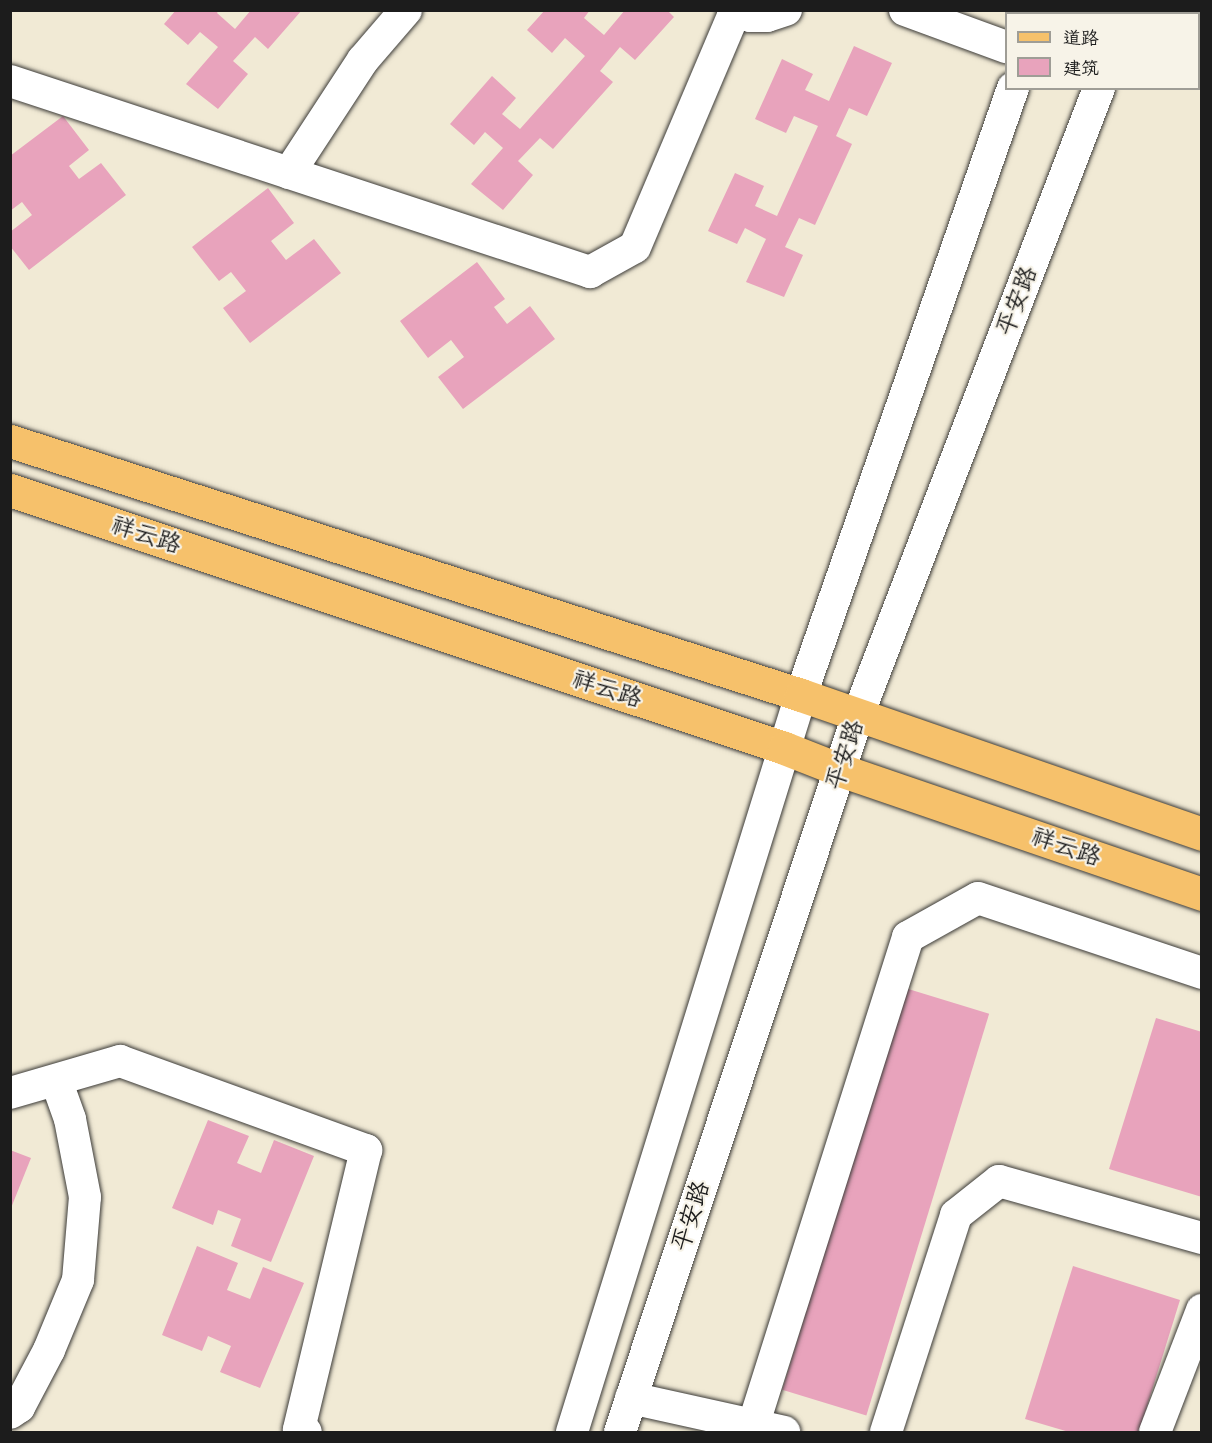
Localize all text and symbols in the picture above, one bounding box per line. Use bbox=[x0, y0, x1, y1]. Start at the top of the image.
legend bbox=[1005, 12, 1200, 90]
text: 道路 bbox=[1063, 27, 1099, 49]
text: 建筑 bbox=[1063, 57, 1099, 79]
street label: 平安路 bbox=[991, 262, 1043, 340]
street label: 祥云路 bbox=[107, 510, 185, 560]
street label: 祥云路 bbox=[568, 664, 646, 714]
street label: 平安路 bbox=[820, 716, 870, 794]
street label: 祥云路 bbox=[1027, 822, 1105, 872]
street label: 平安路 bbox=[666, 1177, 716, 1255]

